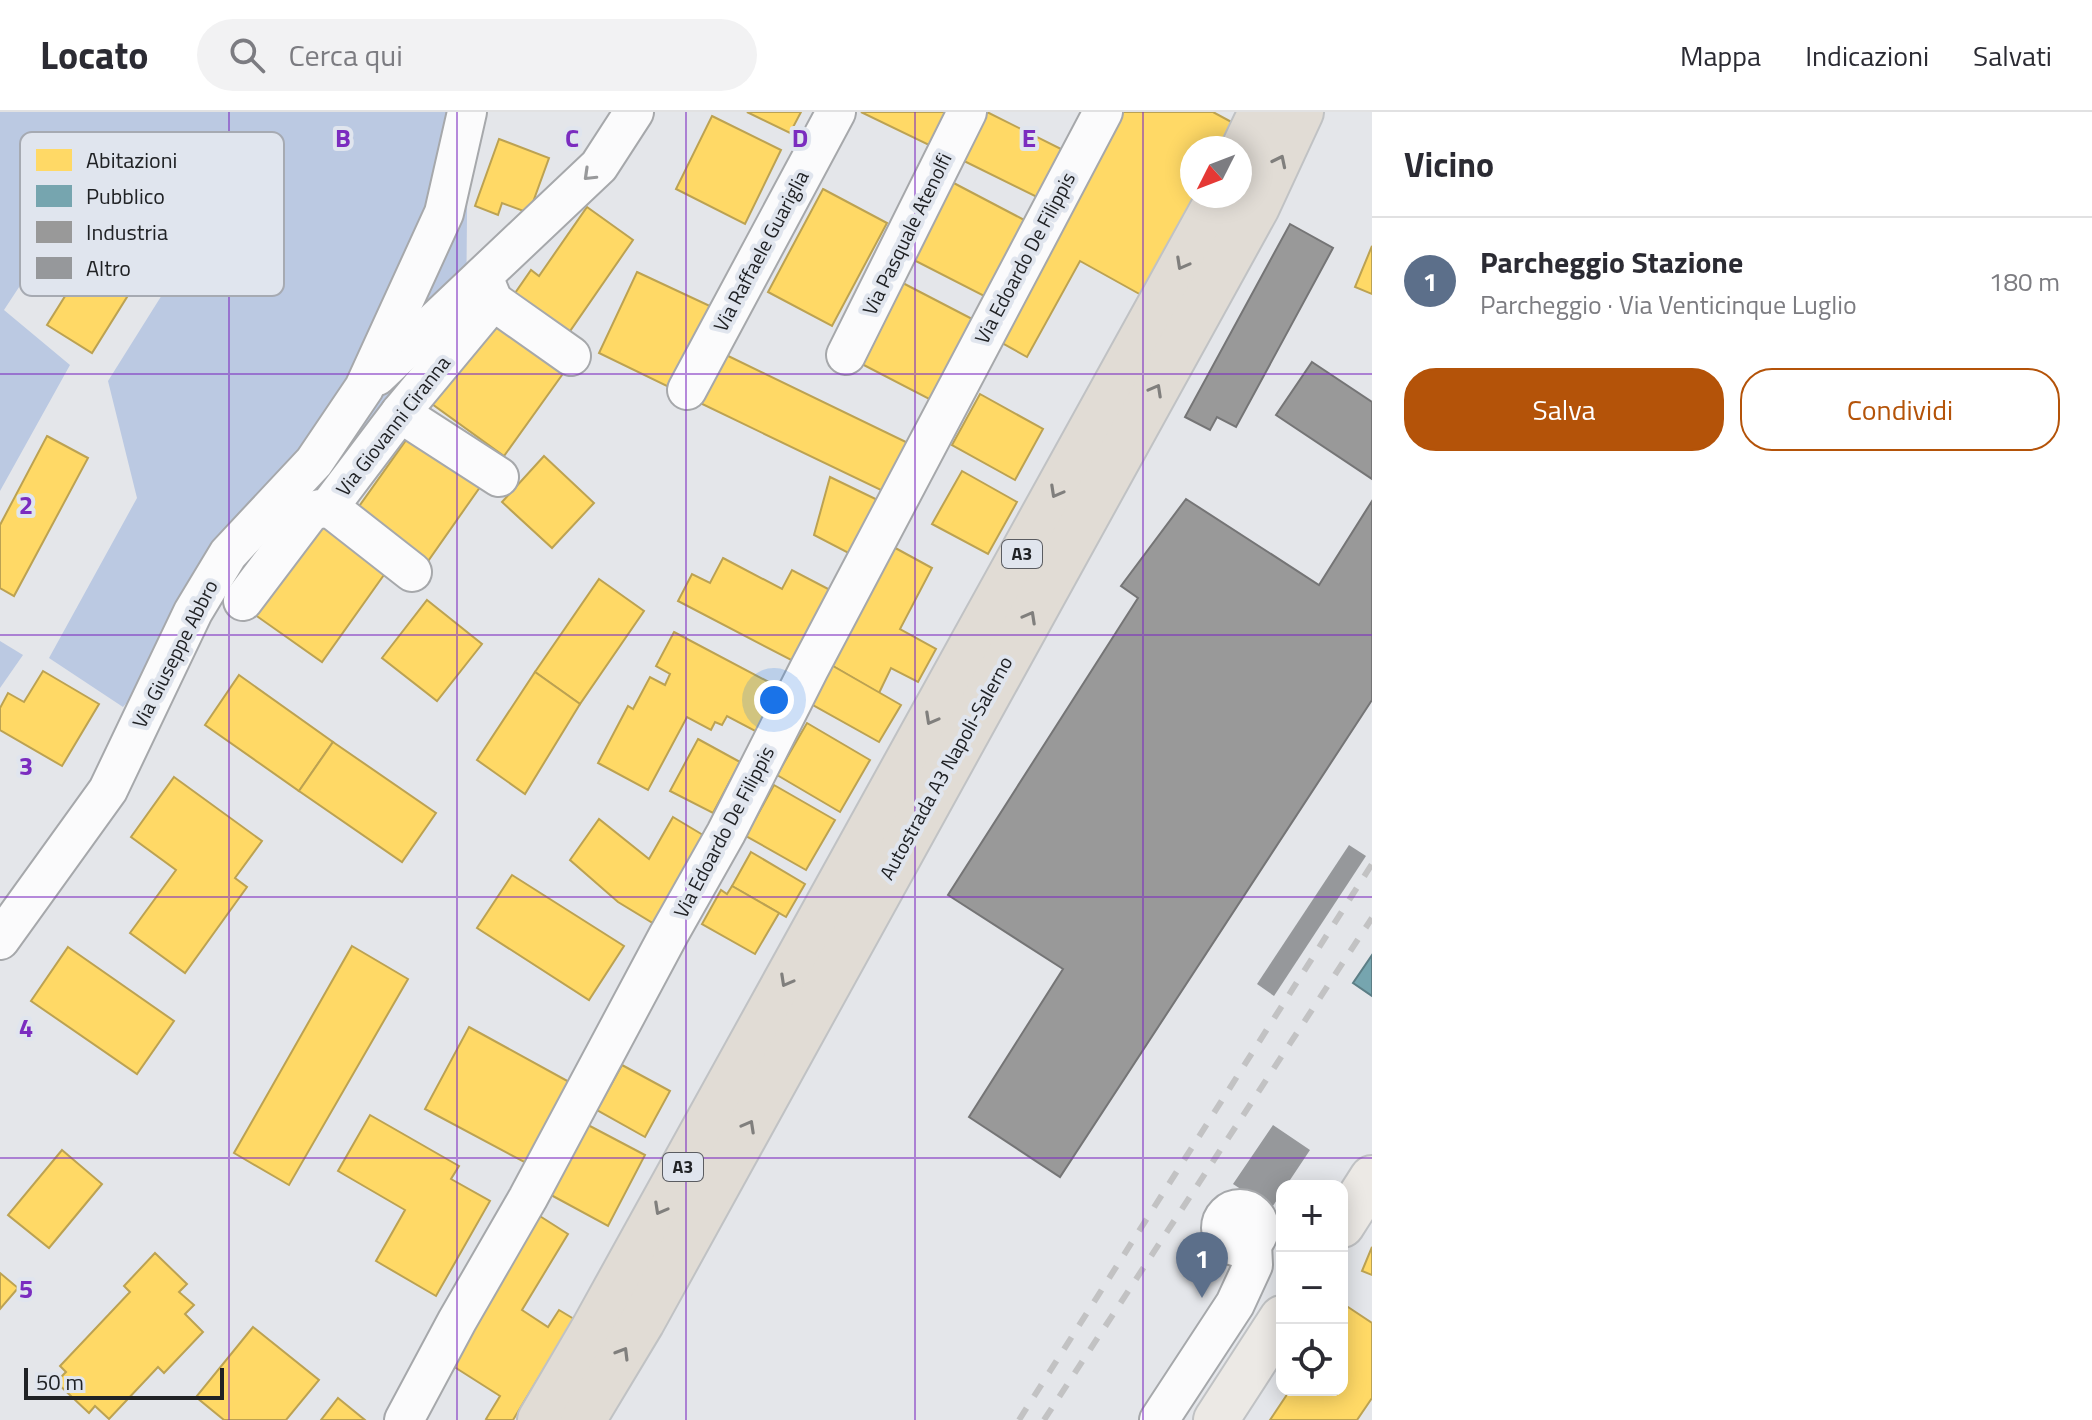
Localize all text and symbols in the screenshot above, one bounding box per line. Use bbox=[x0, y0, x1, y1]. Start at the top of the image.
search box bbox=[197, 19, 757, 91]
text: Locato bbox=[40, 26, 149, 84]
text: Cerca qui bbox=[289, 32, 403, 78]
icon: search bbox=[225, 33, 269, 77]
text: Mappa bbox=[1680, 34, 1761, 77]
text: Indicazioni bbox=[1805, 34, 1929, 77]
text: Salvati bbox=[1973, 34, 2052, 77]
text: B bbox=[335, 118, 351, 157]
text: C bbox=[565, 118, 579, 157]
text: D bbox=[792, 118, 808, 157]
text: E bbox=[1022, 118, 1036, 157]
legend bbox=[20, 132, 284, 296]
north arrow bbox=[1180, 136, 1252, 208]
text: Vicino bbox=[1404, 138, 1494, 190]
text: Abitazioni bbox=[86, 143, 177, 177]
street label: Via Pasquale Atenolfi bbox=[854, 147, 959, 320]
one-way arrow bbox=[1270, 155, 1286, 170]
street label: Via Raffaele Guariglia bbox=[705, 165, 816, 337]
one-way arrow bbox=[584, 166, 598, 181]
street label: Via Edoardo De Filippis bbox=[966, 166, 1083, 349]
text: Pubblico bbox=[86, 179, 165, 213]
text: Industria bbox=[86, 215, 168, 249]
text: Parcheggio Stazione bbox=[1480, 239, 1743, 285]
text: Altro bbox=[86, 251, 131, 285]
one-way arrow bbox=[1176, 256, 1192, 270]
text: 1 bbox=[1423, 262, 1437, 301]
text: 180 m bbox=[1989, 262, 2060, 301]
text: Parcheggio · Via Venticinque Luglio bbox=[1480, 285, 1857, 324]
street label: Via Giovanni Ciranna bbox=[328, 349, 457, 503]
button: Salva bbox=[1404, 368, 1724, 451]
button: Condividi bbox=[1740, 368, 2060, 451]
one-way arrow bbox=[1146, 384, 1162, 398]
one-way arrow bbox=[1051, 484, 1066, 498]
text: 2 bbox=[19, 485, 33, 524]
road number: A3 bbox=[1002, 540, 1042, 568]
street label: Via Giuseppe Abbro bbox=[124, 574, 225, 733]
one-way arrow bbox=[1020, 611, 1036, 626]
street label: Autostrada A3 Napoli-Salerno bbox=[871, 650, 1020, 885]
your location bbox=[754, 680, 794, 720]
one-way arrow bbox=[925, 711, 940, 726]
street label: Via Edoardo De Filippis bbox=[665, 740, 782, 923]
text: 3 bbox=[19, 746, 33, 785]
one-way arrow bbox=[780, 972, 796, 987]
text: 4 bbox=[19, 1008, 33, 1047]
one-way arrow bbox=[739, 1120, 755, 1134]
road number: A3 bbox=[663, 1153, 703, 1181]
map controls bbox=[1276, 1180, 1348, 1396]
button: + bbox=[1276, 1180, 1348, 1252]
one-way arrow bbox=[654, 1200, 670, 1214]
pin: 1 bbox=[1176, 1232, 1228, 1298]
button: − bbox=[1276, 1252, 1348, 1324]
text: 5 bbox=[19, 1269, 33, 1308]
button: locate bbox=[1276, 1324, 1348, 1396]
one-way arrow bbox=[613, 1347, 629, 1362]
scale bar bbox=[24, 1364, 224, 1400]
text: 50 m bbox=[36, 1365, 84, 1399]

